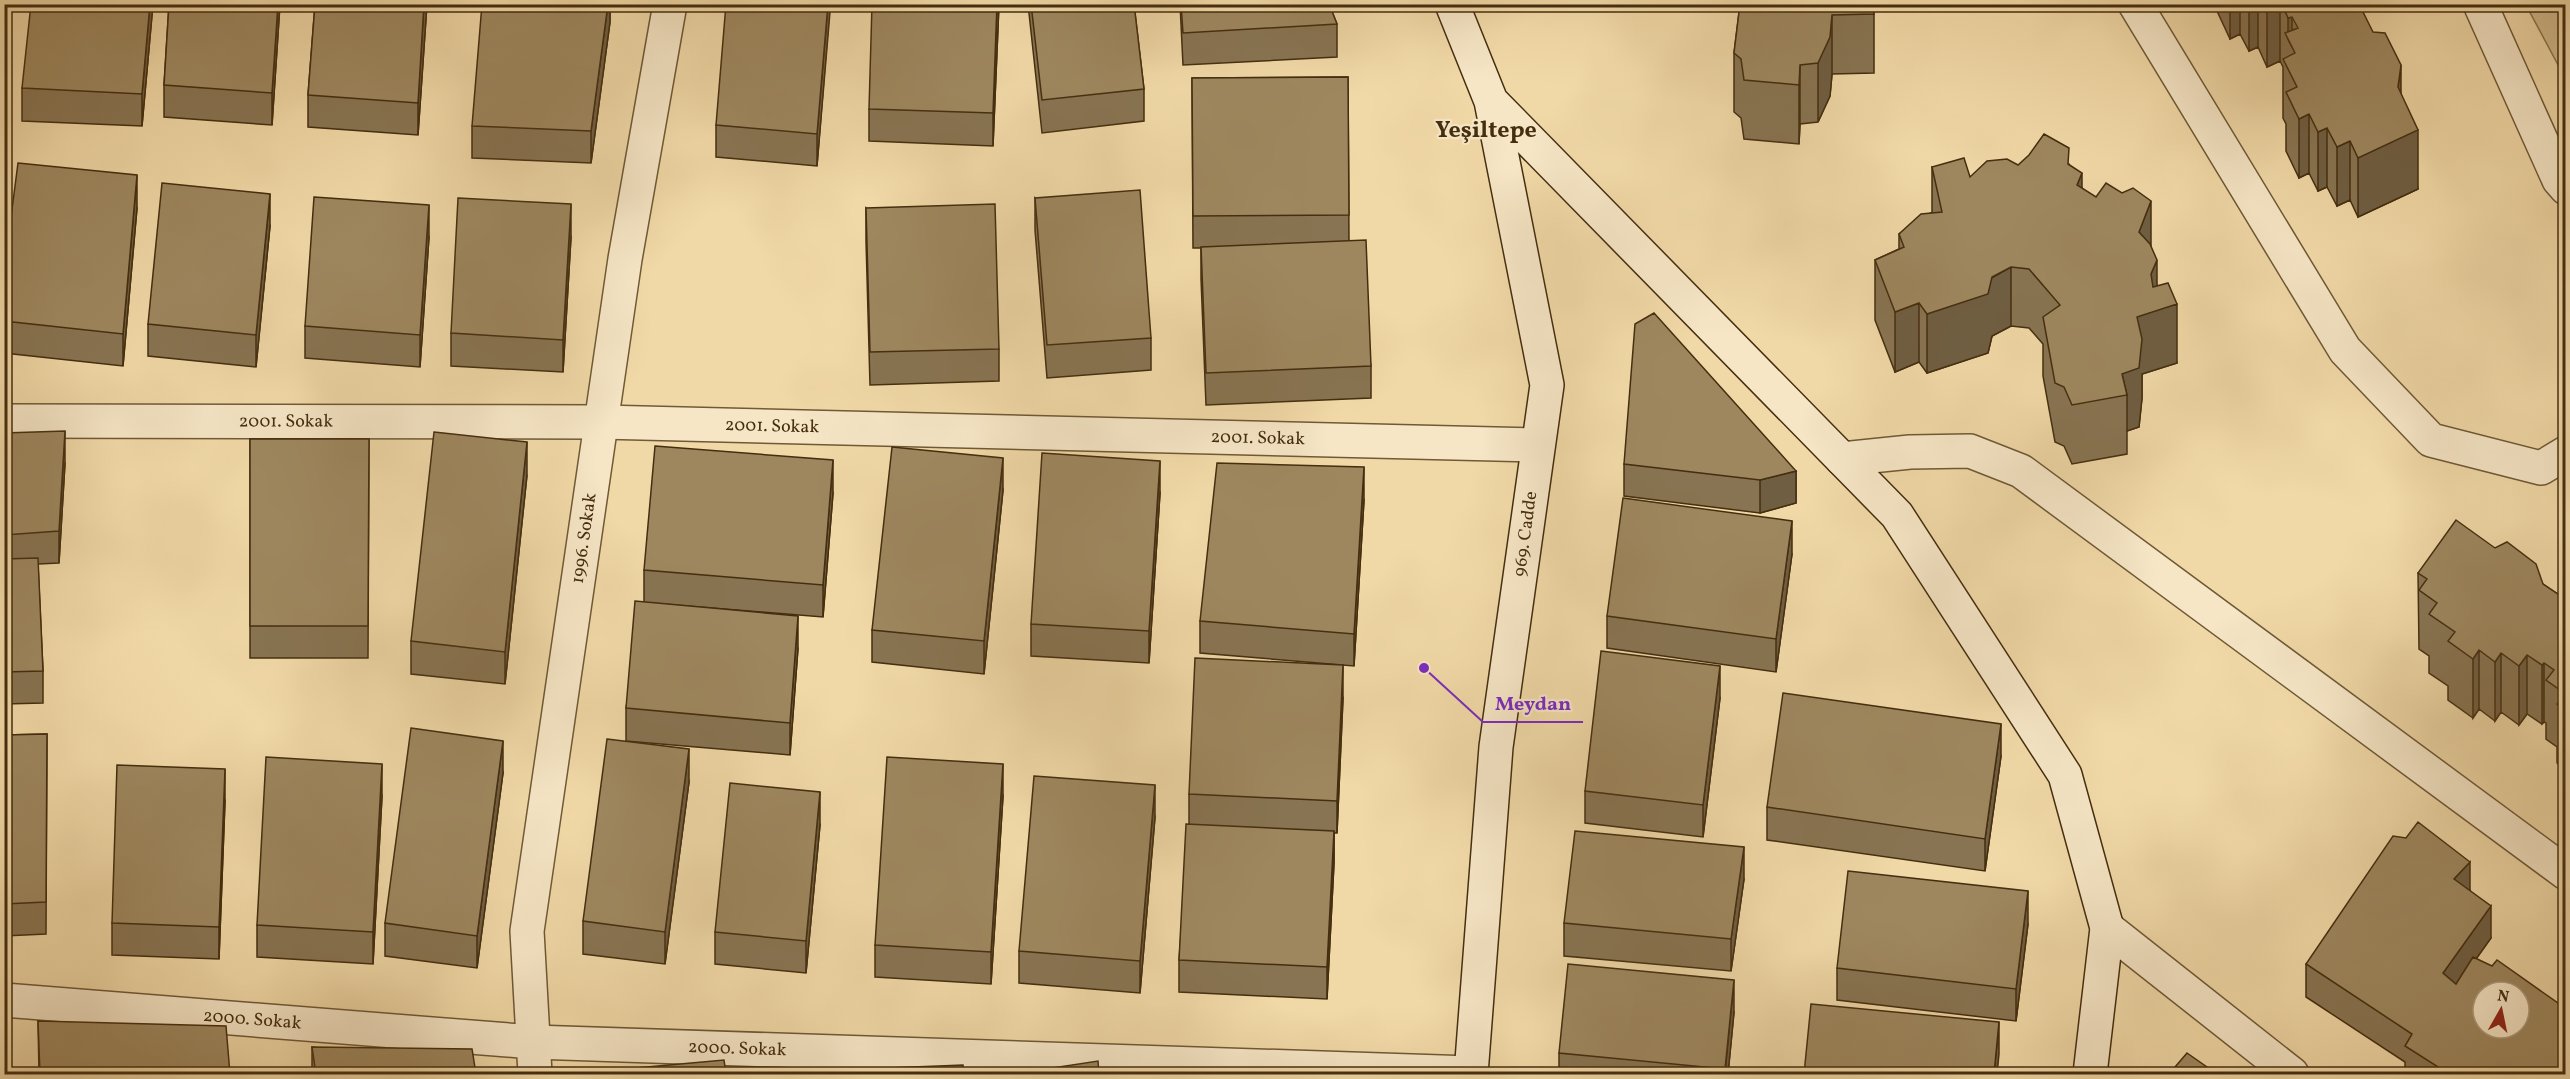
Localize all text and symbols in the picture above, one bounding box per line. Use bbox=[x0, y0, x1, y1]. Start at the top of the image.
district label: Yeşiltepe bbox=[1435, 114, 1537, 148]
street label: 2001. Sokak bbox=[239, 409, 333, 434]
street label: 2001. Sokak bbox=[725, 413, 820, 440]
street label: 2001. Sokak bbox=[1210, 424, 1305, 452]
street label: 969. Cadde bbox=[1508, 490, 1544, 578]
street label: 1996. Sokak bbox=[565, 491, 603, 585]
callout: Meydan bbox=[1483, 684, 1583, 722]
text: Meydan bbox=[1495, 691, 1571, 719]
north arrow bbox=[2471, 980, 2531, 1040]
text: N bbox=[2496, 985, 2511, 1009]
street label: 2000. Sokak bbox=[202, 1003, 302, 1036]
street label: 2000. Sokak bbox=[688, 1035, 787, 1063]

